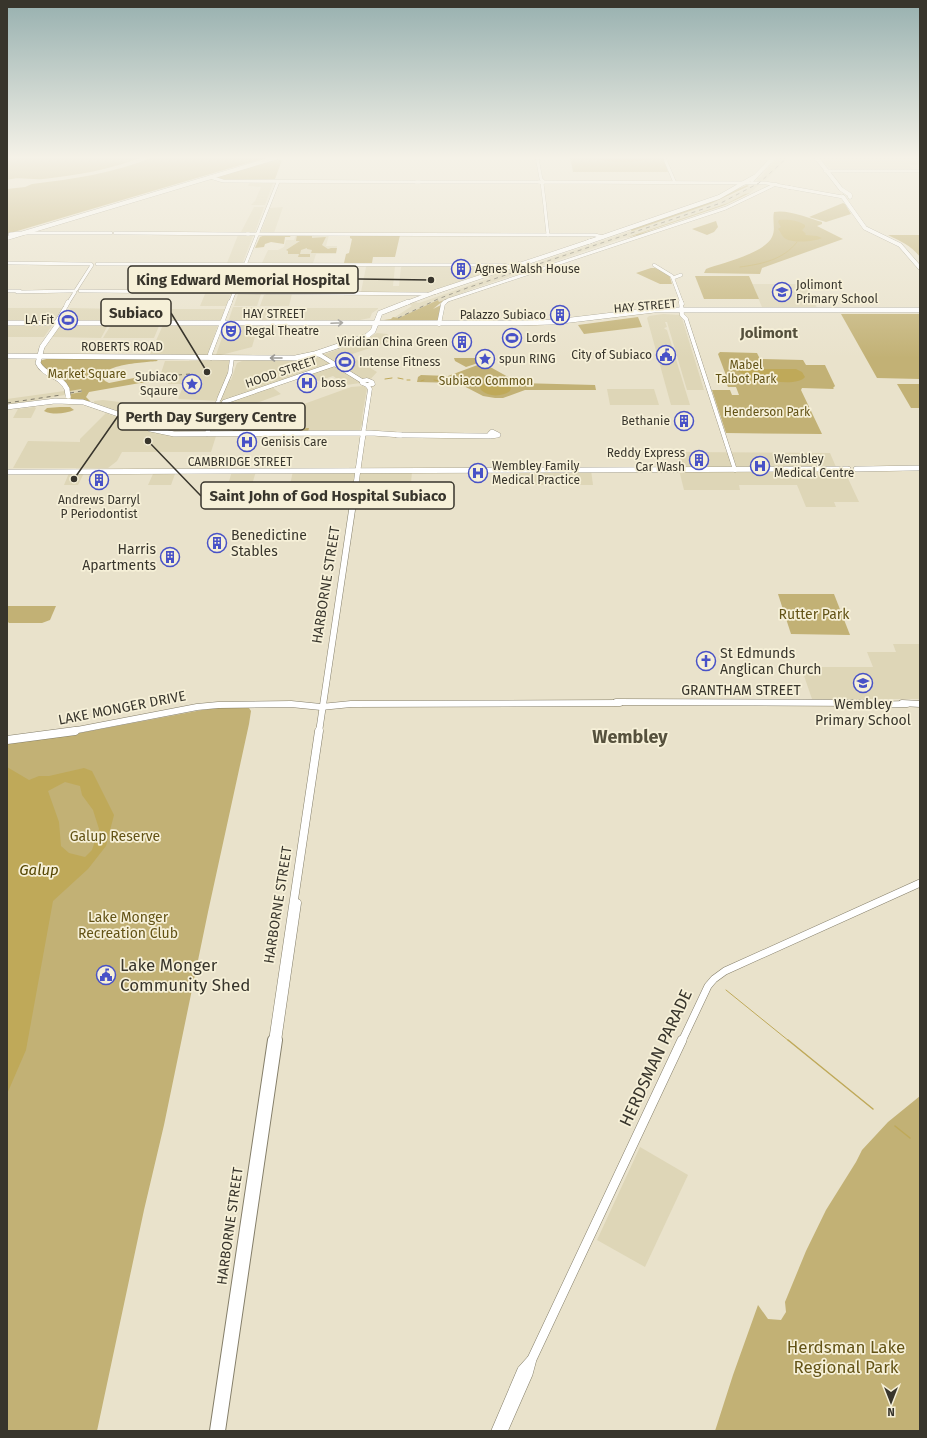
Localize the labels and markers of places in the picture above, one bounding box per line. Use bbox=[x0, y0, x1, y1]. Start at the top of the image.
building icon: Agnes Walsh House bbox=[450, 258, 472, 280]
place label: Agnes Walsh House bbox=[475, 262, 580, 276]
callout: King Edward Memorial Hospital bbox=[128, 266, 358, 293]
place label: Jolimont Primary School bbox=[796, 278, 879, 306]
school or university icon: Jolimont Primary School bbox=[771, 281, 793, 303]
callout: Subiaco bbox=[101, 299, 171, 326]
building icon: Palazzo Subiaco bbox=[549, 304, 571, 326]
place label: Palazzo Subiaco bbox=[460, 308, 546, 322]
sports icon: LA Fit bbox=[57, 309, 79, 331]
place label: LA Fit bbox=[25, 313, 55, 327]
theatre icon: Regal Theatre bbox=[220, 320, 242, 342]
place label: Regal Theatre bbox=[245, 324, 319, 338]
sports icon: Lords bbox=[501, 327, 523, 349]
building icon: Viridian China Green bbox=[451, 331, 473, 353]
place label: Lords bbox=[526, 331, 556, 345]
place label: Viridian China Green bbox=[337, 335, 448, 349]
public building icon: City of Subiaco bbox=[655, 344, 677, 366]
place icon: spun RING bbox=[474, 348, 496, 370]
place label: City of Subiaco bbox=[571, 348, 652, 362]
sports icon: Intense Fitness bbox=[334, 351, 356, 373]
place label: spun RING bbox=[499, 352, 556, 366]
place label: Intense Fitness bbox=[359, 355, 441, 369]
place label: Subiaco Sqaure bbox=[135, 370, 178, 398]
hospital icon: boss bbox=[296, 372, 318, 394]
place icon: Subiaco Sqaure bbox=[181, 373, 203, 395]
place label: boss bbox=[321, 376, 347, 390]
callout: Perth Day Surgery Centre bbox=[118, 403, 305, 430]
building icon: Bethanie bbox=[673, 410, 695, 432]
place label: Bethanie bbox=[621, 414, 670, 428]
hospital icon: Genisis Care bbox=[236, 431, 258, 453]
place label: Genisis Care bbox=[261, 435, 327, 449]
place label: Reddy Express Car Wash bbox=[607, 446, 685, 474]
building icon: Reddy Express Car Wash bbox=[688, 449, 710, 471]
place label: Wembley Medical Centre bbox=[774, 452, 854, 480]
hospital icon: Wembley Medical Centre bbox=[749, 455, 771, 477]
place label: Wembley Family Medical Practice bbox=[492, 459, 580, 487]
hospital icon: Wembley Family Medical Practice bbox=[467, 462, 489, 484]
building icon: Andrews Darryl P Periodontist bbox=[88, 469, 110, 491]
callout: Saint John of God Hospital Subiaco bbox=[201, 482, 454, 509]
place label: Andrews Darryl P Periodontist bbox=[58, 493, 141, 521]
place label: Benedictine Stables bbox=[231, 527, 307, 560]
building icon: Benedictine Stables bbox=[206, 532, 228, 554]
place label: Harris Apartments bbox=[82, 541, 156, 574]
building icon: Harris Apartments bbox=[159, 546, 181, 568]
place label: St Edmunds Anglican Church bbox=[720, 645, 822, 678]
church icon: St Edmunds Anglican Church bbox=[695, 650, 717, 672]
school or university icon: Wembley Primary School bbox=[852, 672, 874, 694]
place label: Wembley Primary School bbox=[815, 696, 911, 729]
place label: Lake Monger Community Shed bbox=[120, 955, 250, 996]
public building icon: Lake Monger Community Shed bbox=[95, 964, 117, 986]

